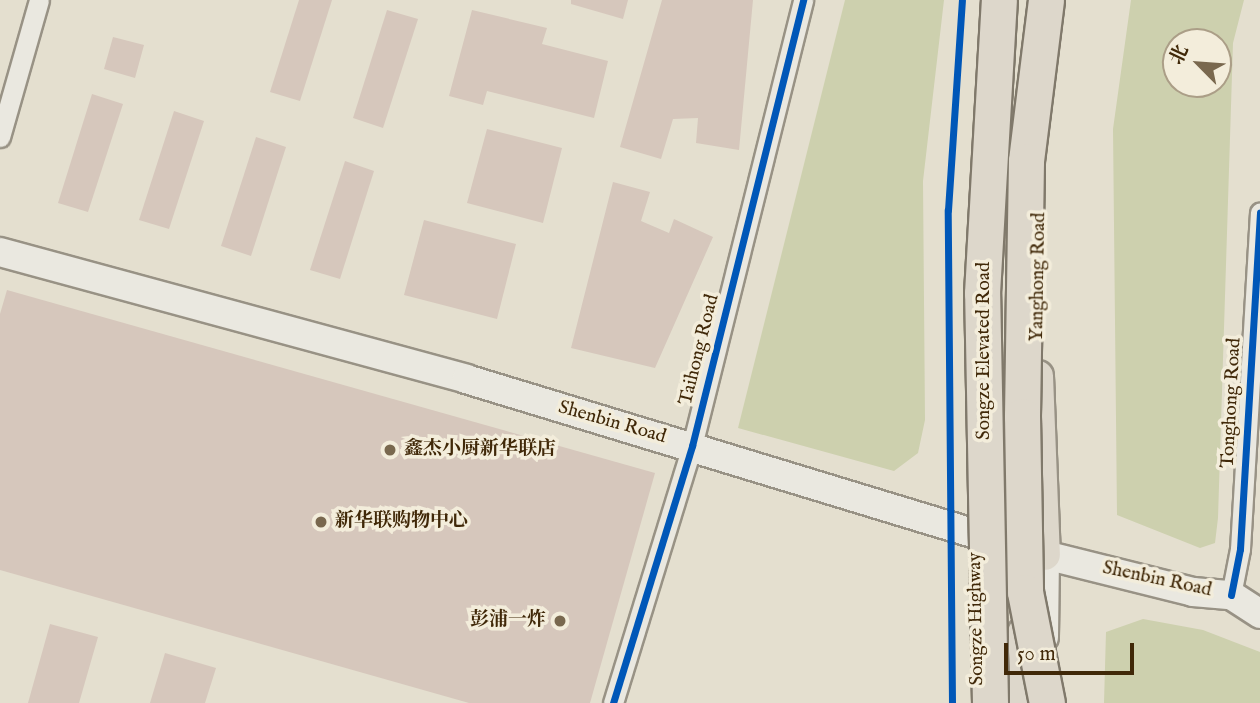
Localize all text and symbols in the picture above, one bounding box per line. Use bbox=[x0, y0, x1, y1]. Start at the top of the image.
north arrow bbox=[1162, 28, 1232, 98]
text: 北 bbox=[1165, 41, 1195, 69]
street label: Yanghong Road bbox=[1026, 212, 1052, 342]
street label: Songze Elevated Road bbox=[974, 262, 996, 440]
street label: Taihong Road bbox=[675, 292, 725, 408]
street label: Tonghong Road bbox=[1217, 337, 1247, 469]
street label: Shenbin Road bbox=[556, 397, 668, 449]
place label: 鑫杰小厨新华联店 bbox=[404, 439, 556, 461]
marker: 鑫杰小厨新华联店 bbox=[382, 442, 398, 458]
place label: 新华联购物中心 bbox=[335, 511, 468, 533]
marker: 新华联购物中心 bbox=[313, 514, 329, 530]
street label: Songze Highway bbox=[964, 552, 990, 686]
street label: Shenbin Road bbox=[1100, 557, 1214, 603]
place label: 彭浦一炸 bbox=[470, 610, 546, 632]
marker: 彭浦一炸 bbox=[552, 613, 568, 629]
scale bar bbox=[1008, 630, 1138, 674]
text: 50 m bbox=[1017, 641, 1056, 668]

